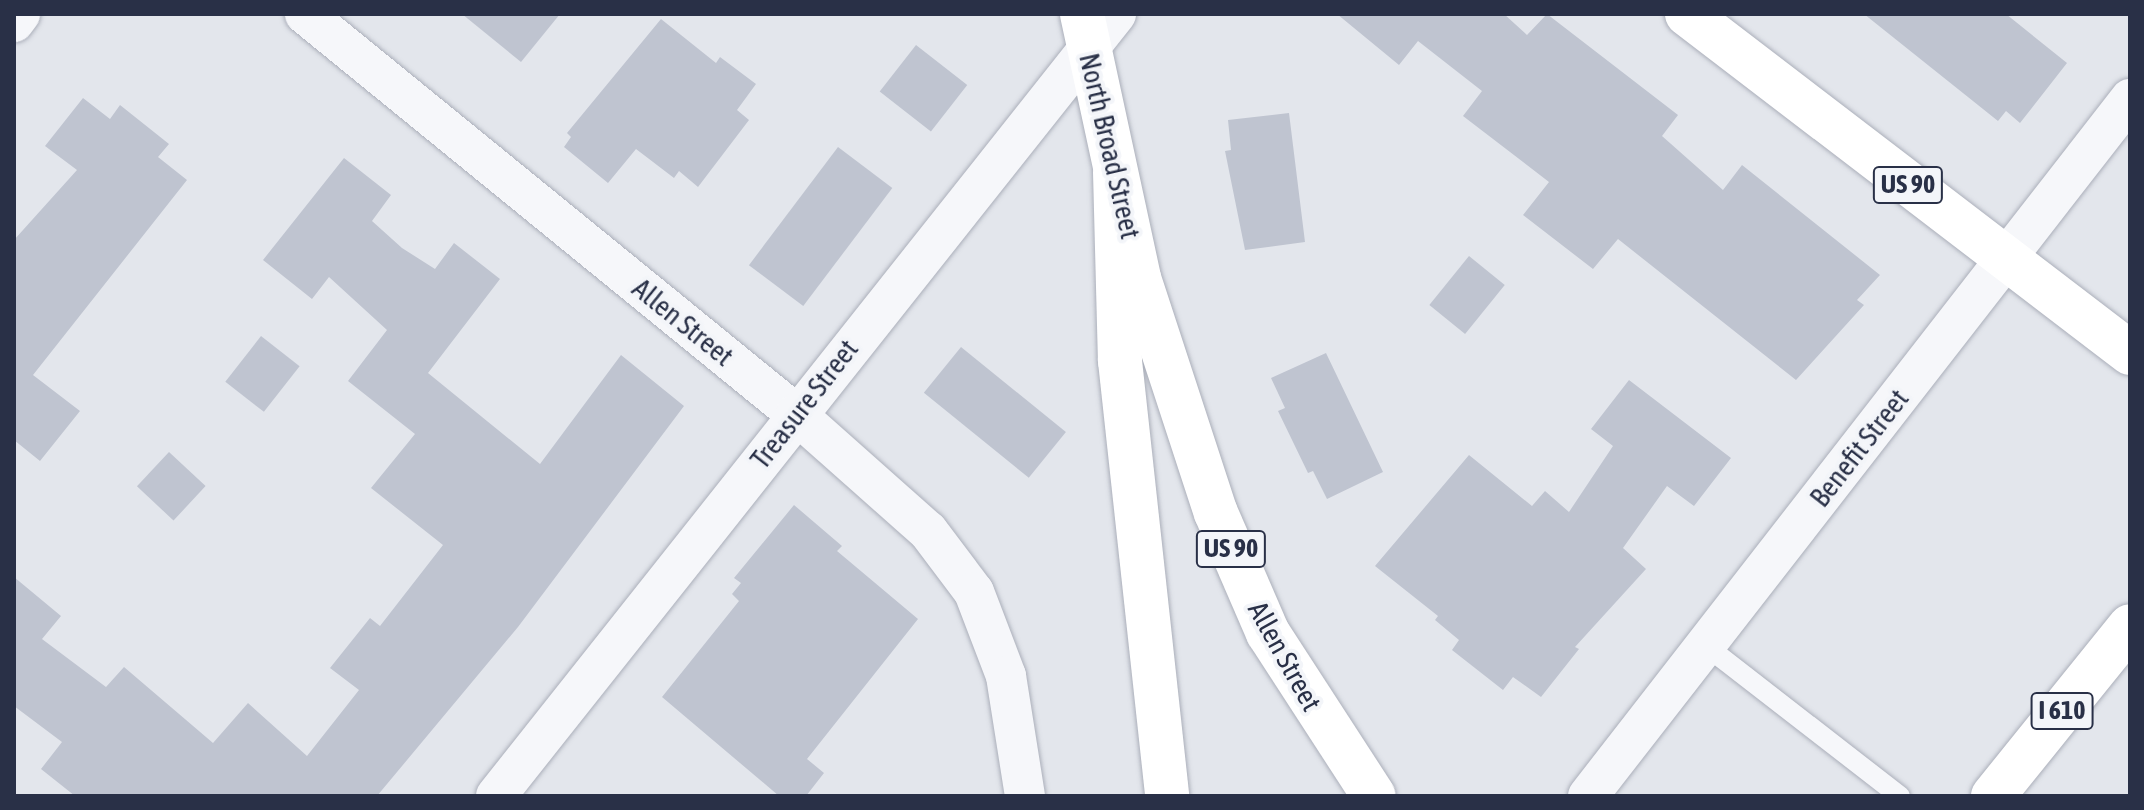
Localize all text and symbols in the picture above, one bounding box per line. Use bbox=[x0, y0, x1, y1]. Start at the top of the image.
street label: North Broad Street bbox=[1072, 50, 1148, 242]
road number: US 90 bbox=[1872, 163, 1944, 207]
street label: Allen Street bbox=[626, 271, 740, 373]
street label: Treasure Street bbox=[743, 333, 865, 475]
street label: Benefit Street bbox=[1803, 383, 1915, 513]
road number: US 90 bbox=[1195, 527, 1267, 571]
street label: Allen Street bbox=[1241, 595, 1329, 717]
road number: I 610 bbox=[2030, 689, 2094, 733]

